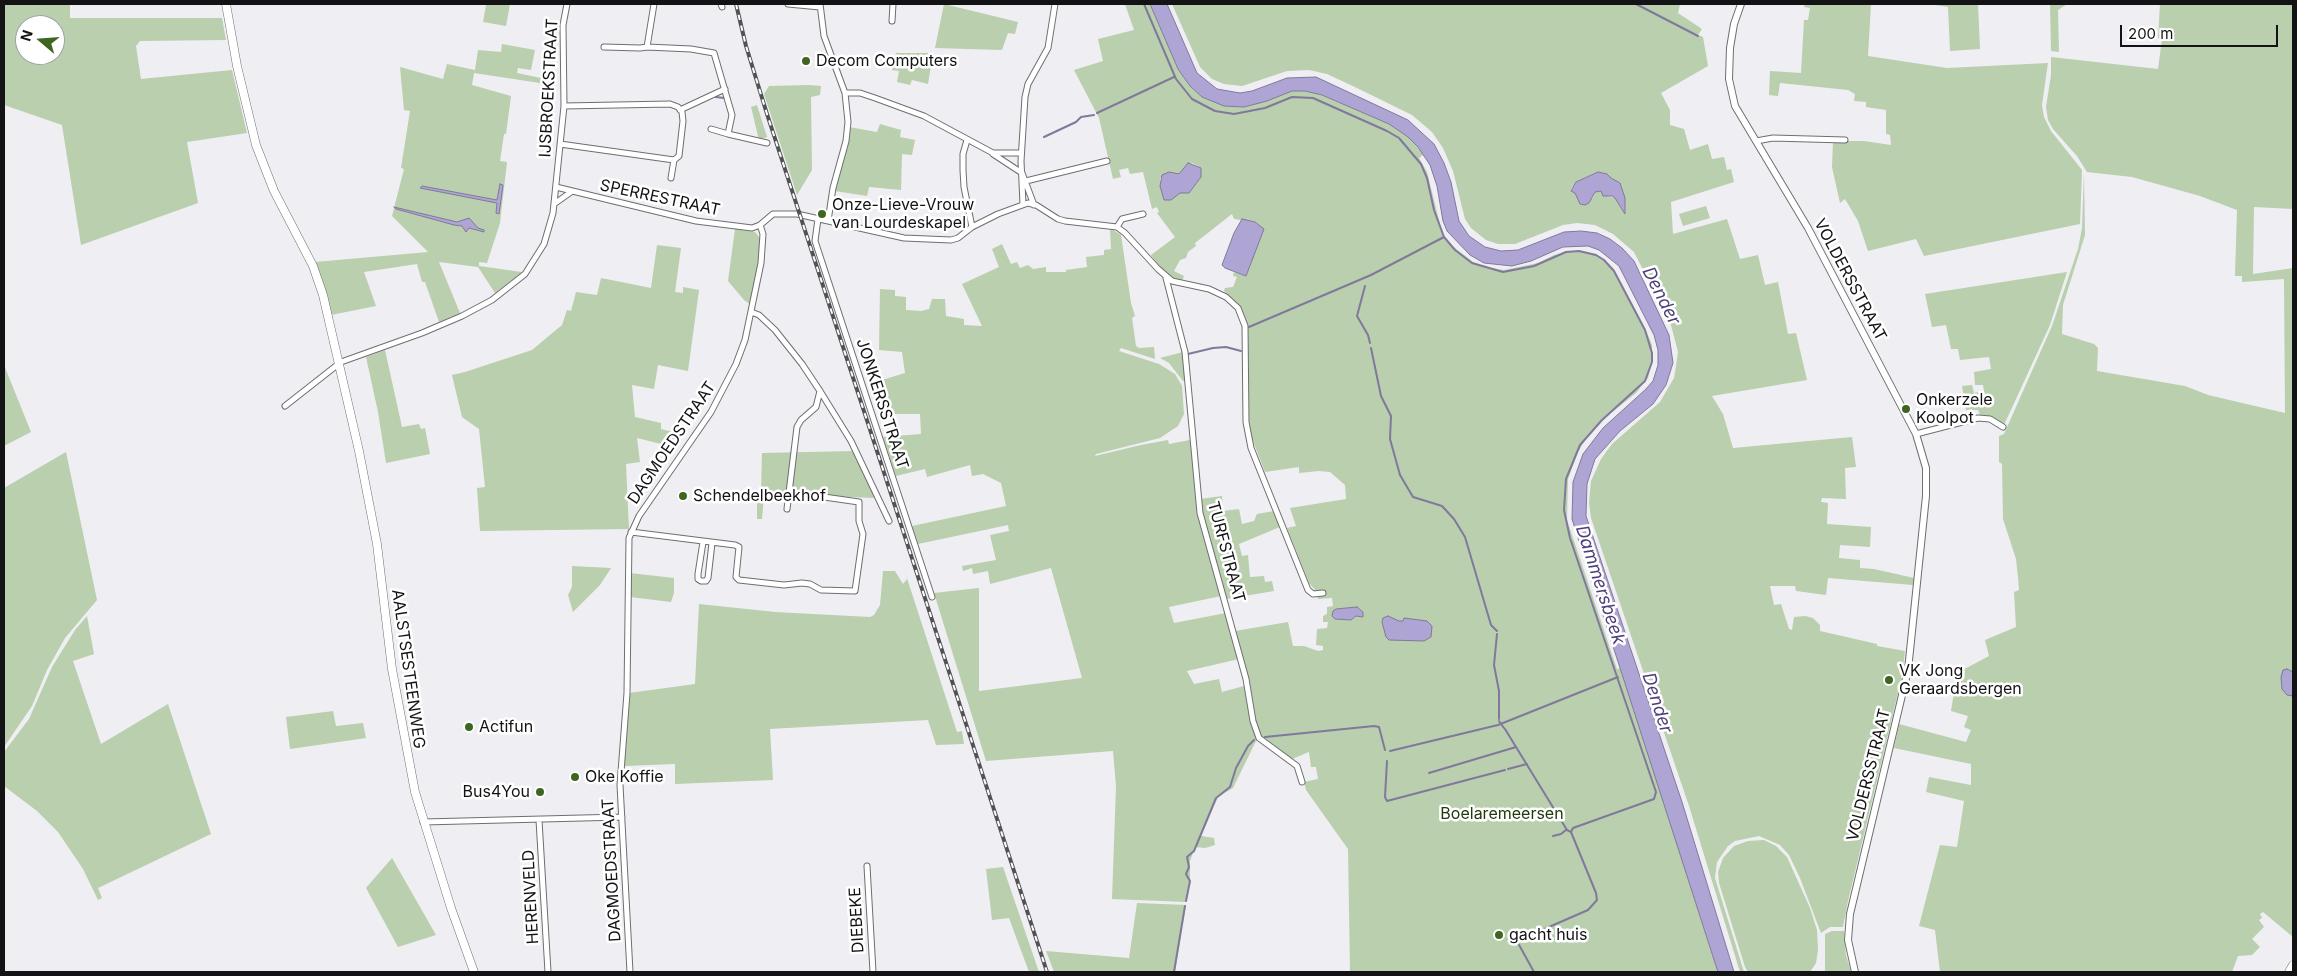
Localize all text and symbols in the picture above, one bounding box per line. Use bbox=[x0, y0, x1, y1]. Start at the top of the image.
north arrow bbox=[15, 15, 65, 65]
scale bar bbox=[2122, 15, 2280, 47]
street label: IJSBROEKSTRAAT bbox=[536, 18, 562, 158]
text: 200 m bbox=[2128, 24, 2173, 43]
text: N bbox=[16, 28, 36, 43]
place label: Decom Computers bbox=[816, 51, 958, 71]
marker: Decom Computers bbox=[800, 55, 812, 67]
street label: SPERRESTRAAT bbox=[598, 176, 722, 220]
place label: Onze-Lieve-Vrouw van Lourdeskapel bbox=[832, 195, 974, 233]
marker: Onze-Lieve-Vrouw van Lourdeskapel bbox=[816, 208, 828, 220]
street label: VOLDERSSTRAAT bbox=[1810, 216, 1890, 344]
water label: Dender bbox=[1637, 263, 1685, 329]
street label: JONKERSSTRAAT bbox=[852, 336, 912, 472]
street label: DAGMOEDSTRAAT bbox=[624, 378, 720, 508]
place label: Onkerzele Koolpot bbox=[1916, 390, 1993, 428]
marker: Onkerzele Koolpot bbox=[1900, 403, 1912, 415]
place label: Schendelbeekhof bbox=[693, 486, 826, 506]
marker: Schendelbeekhof bbox=[677, 490, 689, 502]
street label: TURFSTRAAT bbox=[1203, 499, 1249, 605]
water label: Dammersbeek bbox=[1571, 523, 1629, 647]
street label: AALSTSESTEENWEG bbox=[387, 588, 429, 750]
place label: VK Jong Geraardsbergen bbox=[1899, 661, 2022, 699]
water label: Dender bbox=[1637, 670, 1677, 736]
marker: VK Jong Geraardsbergen bbox=[1883, 674, 1895, 686]
street label: VOLDERSSTRAAT bbox=[1843, 707, 1895, 843]
place label: Actifun bbox=[479, 717, 533, 737]
marker: Actifun bbox=[463, 721, 475, 733]
place label: Oke Koffie bbox=[585, 767, 664, 787]
marker: Oke Koffie bbox=[569, 771, 581, 783]
place label: Bus4You bbox=[463, 782, 530, 802]
marker: Bus4You bbox=[534, 786, 546, 798]
street label: DAGMOEDSTRAAT bbox=[599, 798, 625, 942]
park label: Boelaremeersen bbox=[1440, 804, 1564, 824]
street label: HERENVELD bbox=[519, 849, 543, 945]
street label: DIEBEKE bbox=[846, 887, 868, 953]
place label: gacht huis bbox=[1509, 925, 1587, 945]
marker: gacht huis bbox=[1493, 929, 1505, 941]

